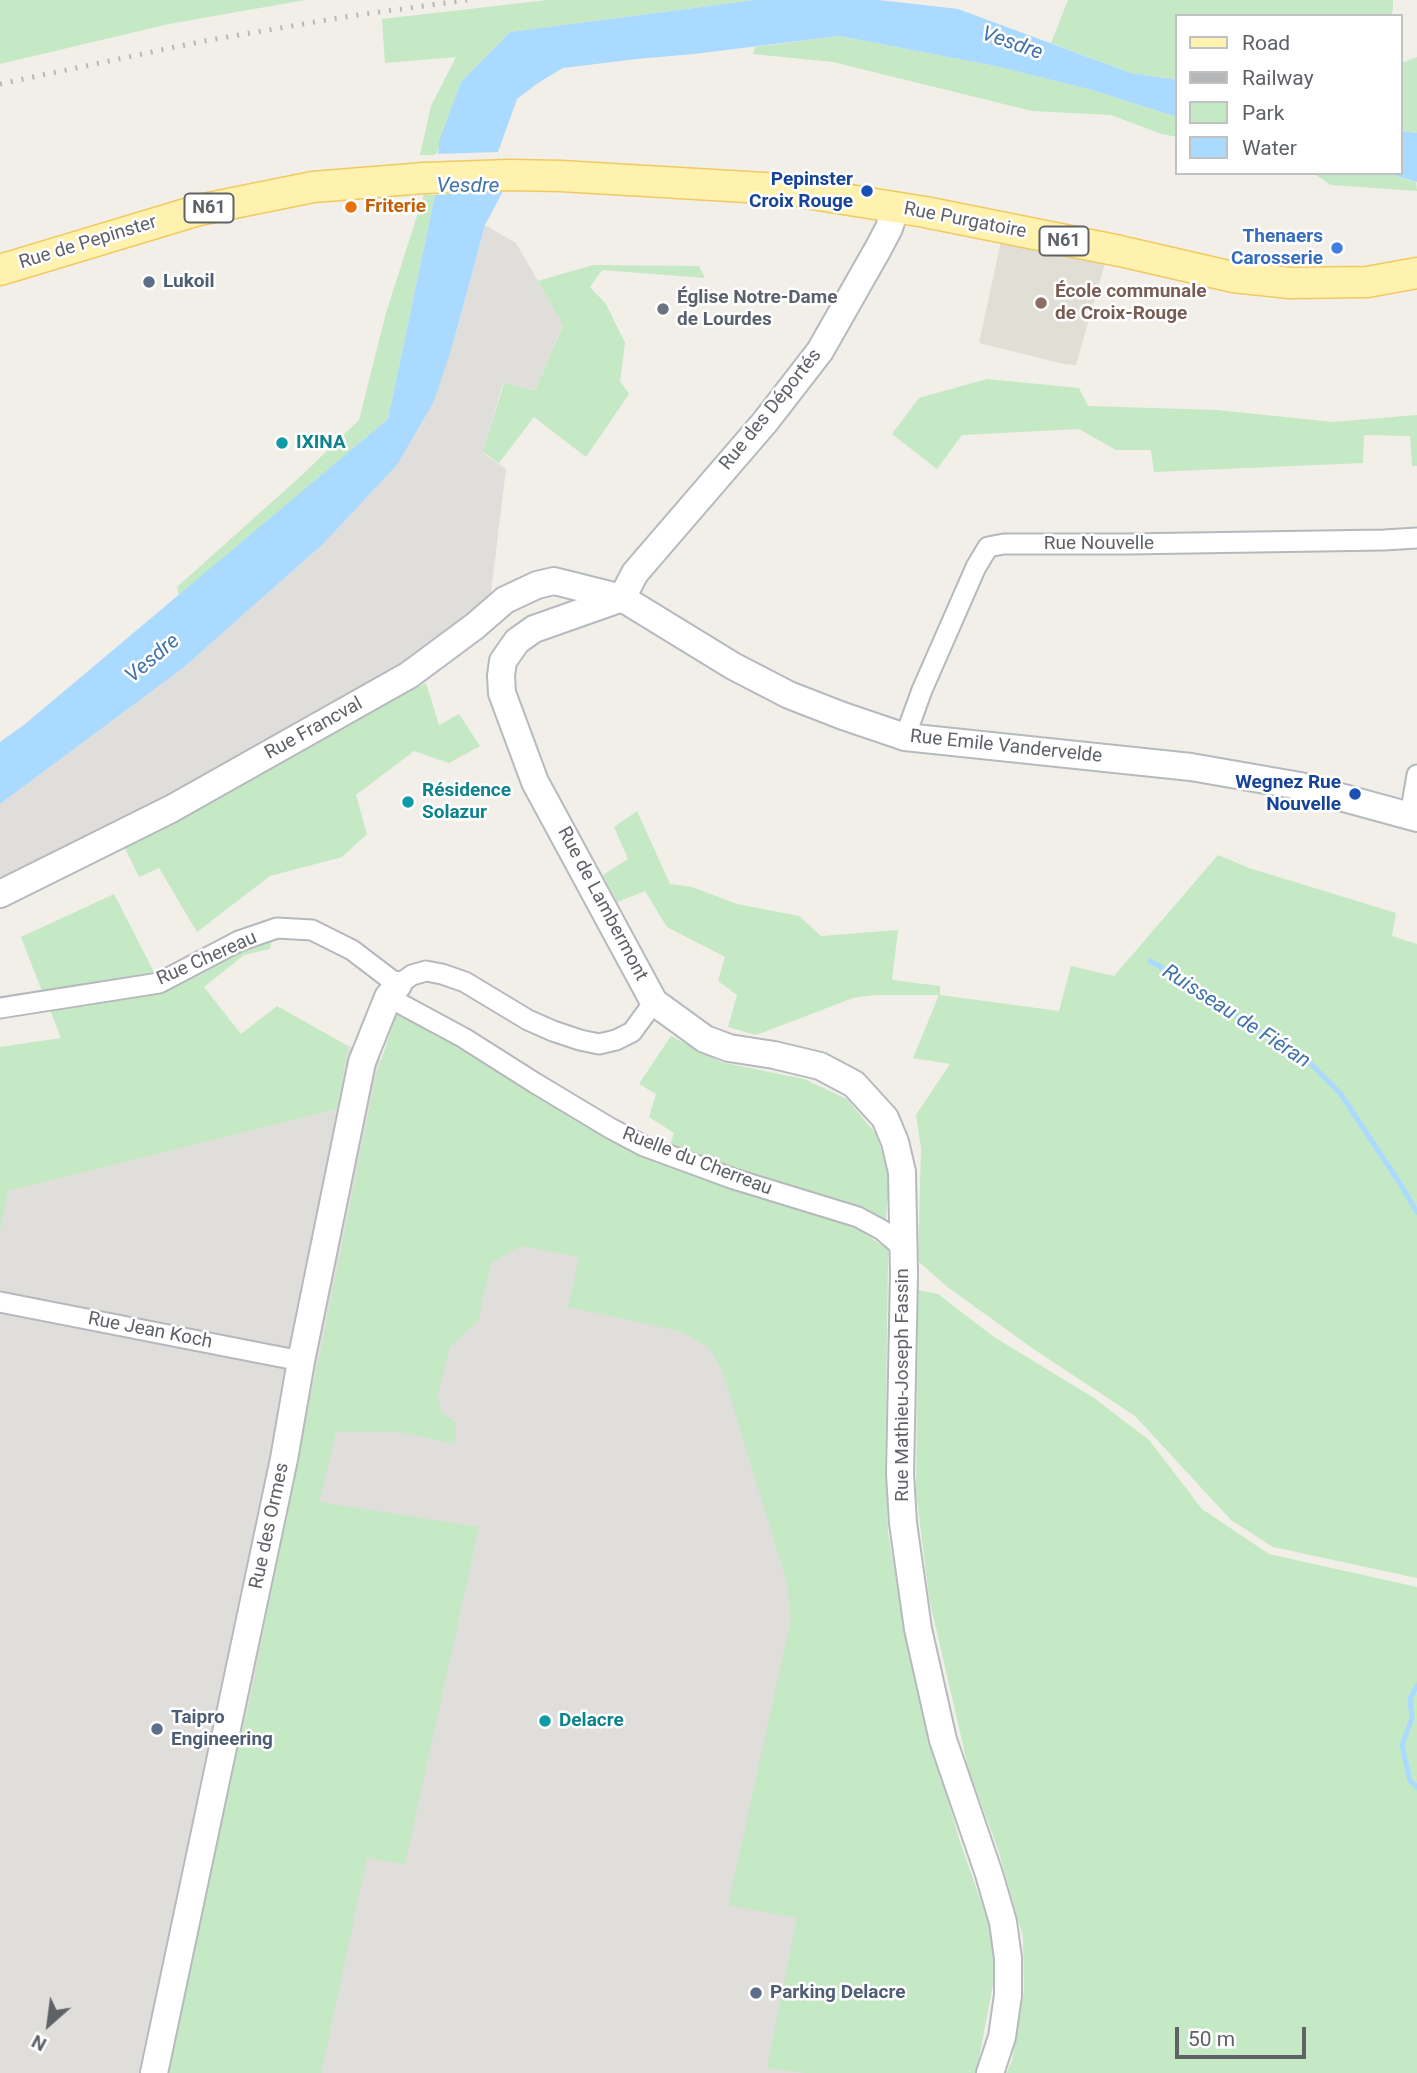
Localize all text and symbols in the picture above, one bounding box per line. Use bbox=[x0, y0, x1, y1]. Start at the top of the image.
legend bbox=[1176, 14, 1403, 175]
water label: Vesdre bbox=[978, 22, 1046, 66]
text: Road bbox=[1242, 31, 1290, 55]
text: Railway bbox=[1242, 66, 1314, 90]
text: Park bbox=[1242, 101, 1284, 125]
text: Water bbox=[1242, 136, 1297, 160]
place label: Pepinster Croix Rouge bbox=[749, 169, 853, 213]
water label: Vesdre bbox=[437, 174, 499, 200]
marker: Pepinster Croix Rouge bbox=[859, 183, 875, 199]
road number: N61 bbox=[184, 194, 234, 223]
place label: Friterie bbox=[365, 196, 426, 218]
street label: Rue Purgatoire bbox=[902, 198, 1028, 244]
marker: Friterie bbox=[343, 199, 359, 215]
street label: Rue de Pepinster bbox=[16, 211, 160, 275]
place label: Thenaers Carosserie bbox=[1231, 226, 1323, 270]
road number: N61 bbox=[1040, 227, 1088, 256]
marker: Thenaers Carosserie bbox=[1329, 240, 1345, 256]
place label: Lukoil bbox=[163, 271, 215, 293]
marker: Lukoil bbox=[141, 274, 157, 290]
place label: École communale de Croix-Rouge bbox=[1055, 281, 1206, 325]
place label: Église Notre-Dame de Lourdes bbox=[677, 287, 837, 331]
marker: École communale de Croix-Rouge bbox=[1033, 295, 1049, 311]
marker: Église Notre-Dame de Lourdes bbox=[655, 301, 671, 317]
street label: Rue des Déportés bbox=[715, 345, 827, 475]
place label: IXINA bbox=[296, 432, 346, 454]
marker: IXINA bbox=[274, 435, 290, 451]
street label: Rue Nouvelle bbox=[1044, 533, 1154, 555]
water label: Vesdre bbox=[121, 629, 185, 689]
street label: Rue Francval bbox=[261, 693, 367, 765]
street label: Rue Emile Vandervelde bbox=[909, 726, 1103, 768]
place label: Wegnez Rue Nouvelle bbox=[1235, 772, 1341, 816]
place label: Résidence Solazur bbox=[422, 780, 511, 824]
marker: Wegnez Rue Nouvelle bbox=[1347, 786, 1363, 802]
marker: Résidence Solazur bbox=[400, 794, 416, 810]
street label: Rue de Lambermont bbox=[552, 823, 652, 985]
street label: Rue Chereau bbox=[153, 927, 261, 991]
water label: Ruisseau de Fiéran bbox=[1157, 960, 1315, 1074]
street label: Ruelle du Cherreau bbox=[619, 1123, 775, 1201]
street label: Rue Mathieu-Joseph Fassin bbox=[892, 1268, 914, 1502]
street label: Rue Jean Koch bbox=[86, 1308, 214, 1354]
street label: Rue des Ormes bbox=[246, 1461, 294, 1591]
place label: Taipro Engineering bbox=[171, 1707, 273, 1751]
place label: Delacre bbox=[559, 1710, 624, 1732]
marker: Delacre bbox=[537, 1713, 553, 1729]
marker: Taipro Engineering bbox=[149, 1721, 165, 1737]
place label: Parking Delacre bbox=[770, 1982, 905, 2004]
marker: Parking Delacre bbox=[748, 1985, 764, 2001]
north arrow bbox=[14, 1989, 84, 2059]
scale bar bbox=[1179, 2014, 1310, 2058]
text: 50 m bbox=[1188, 2027, 1235, 2051]
text: N bbox=[28, 2030, 50, 2056]

